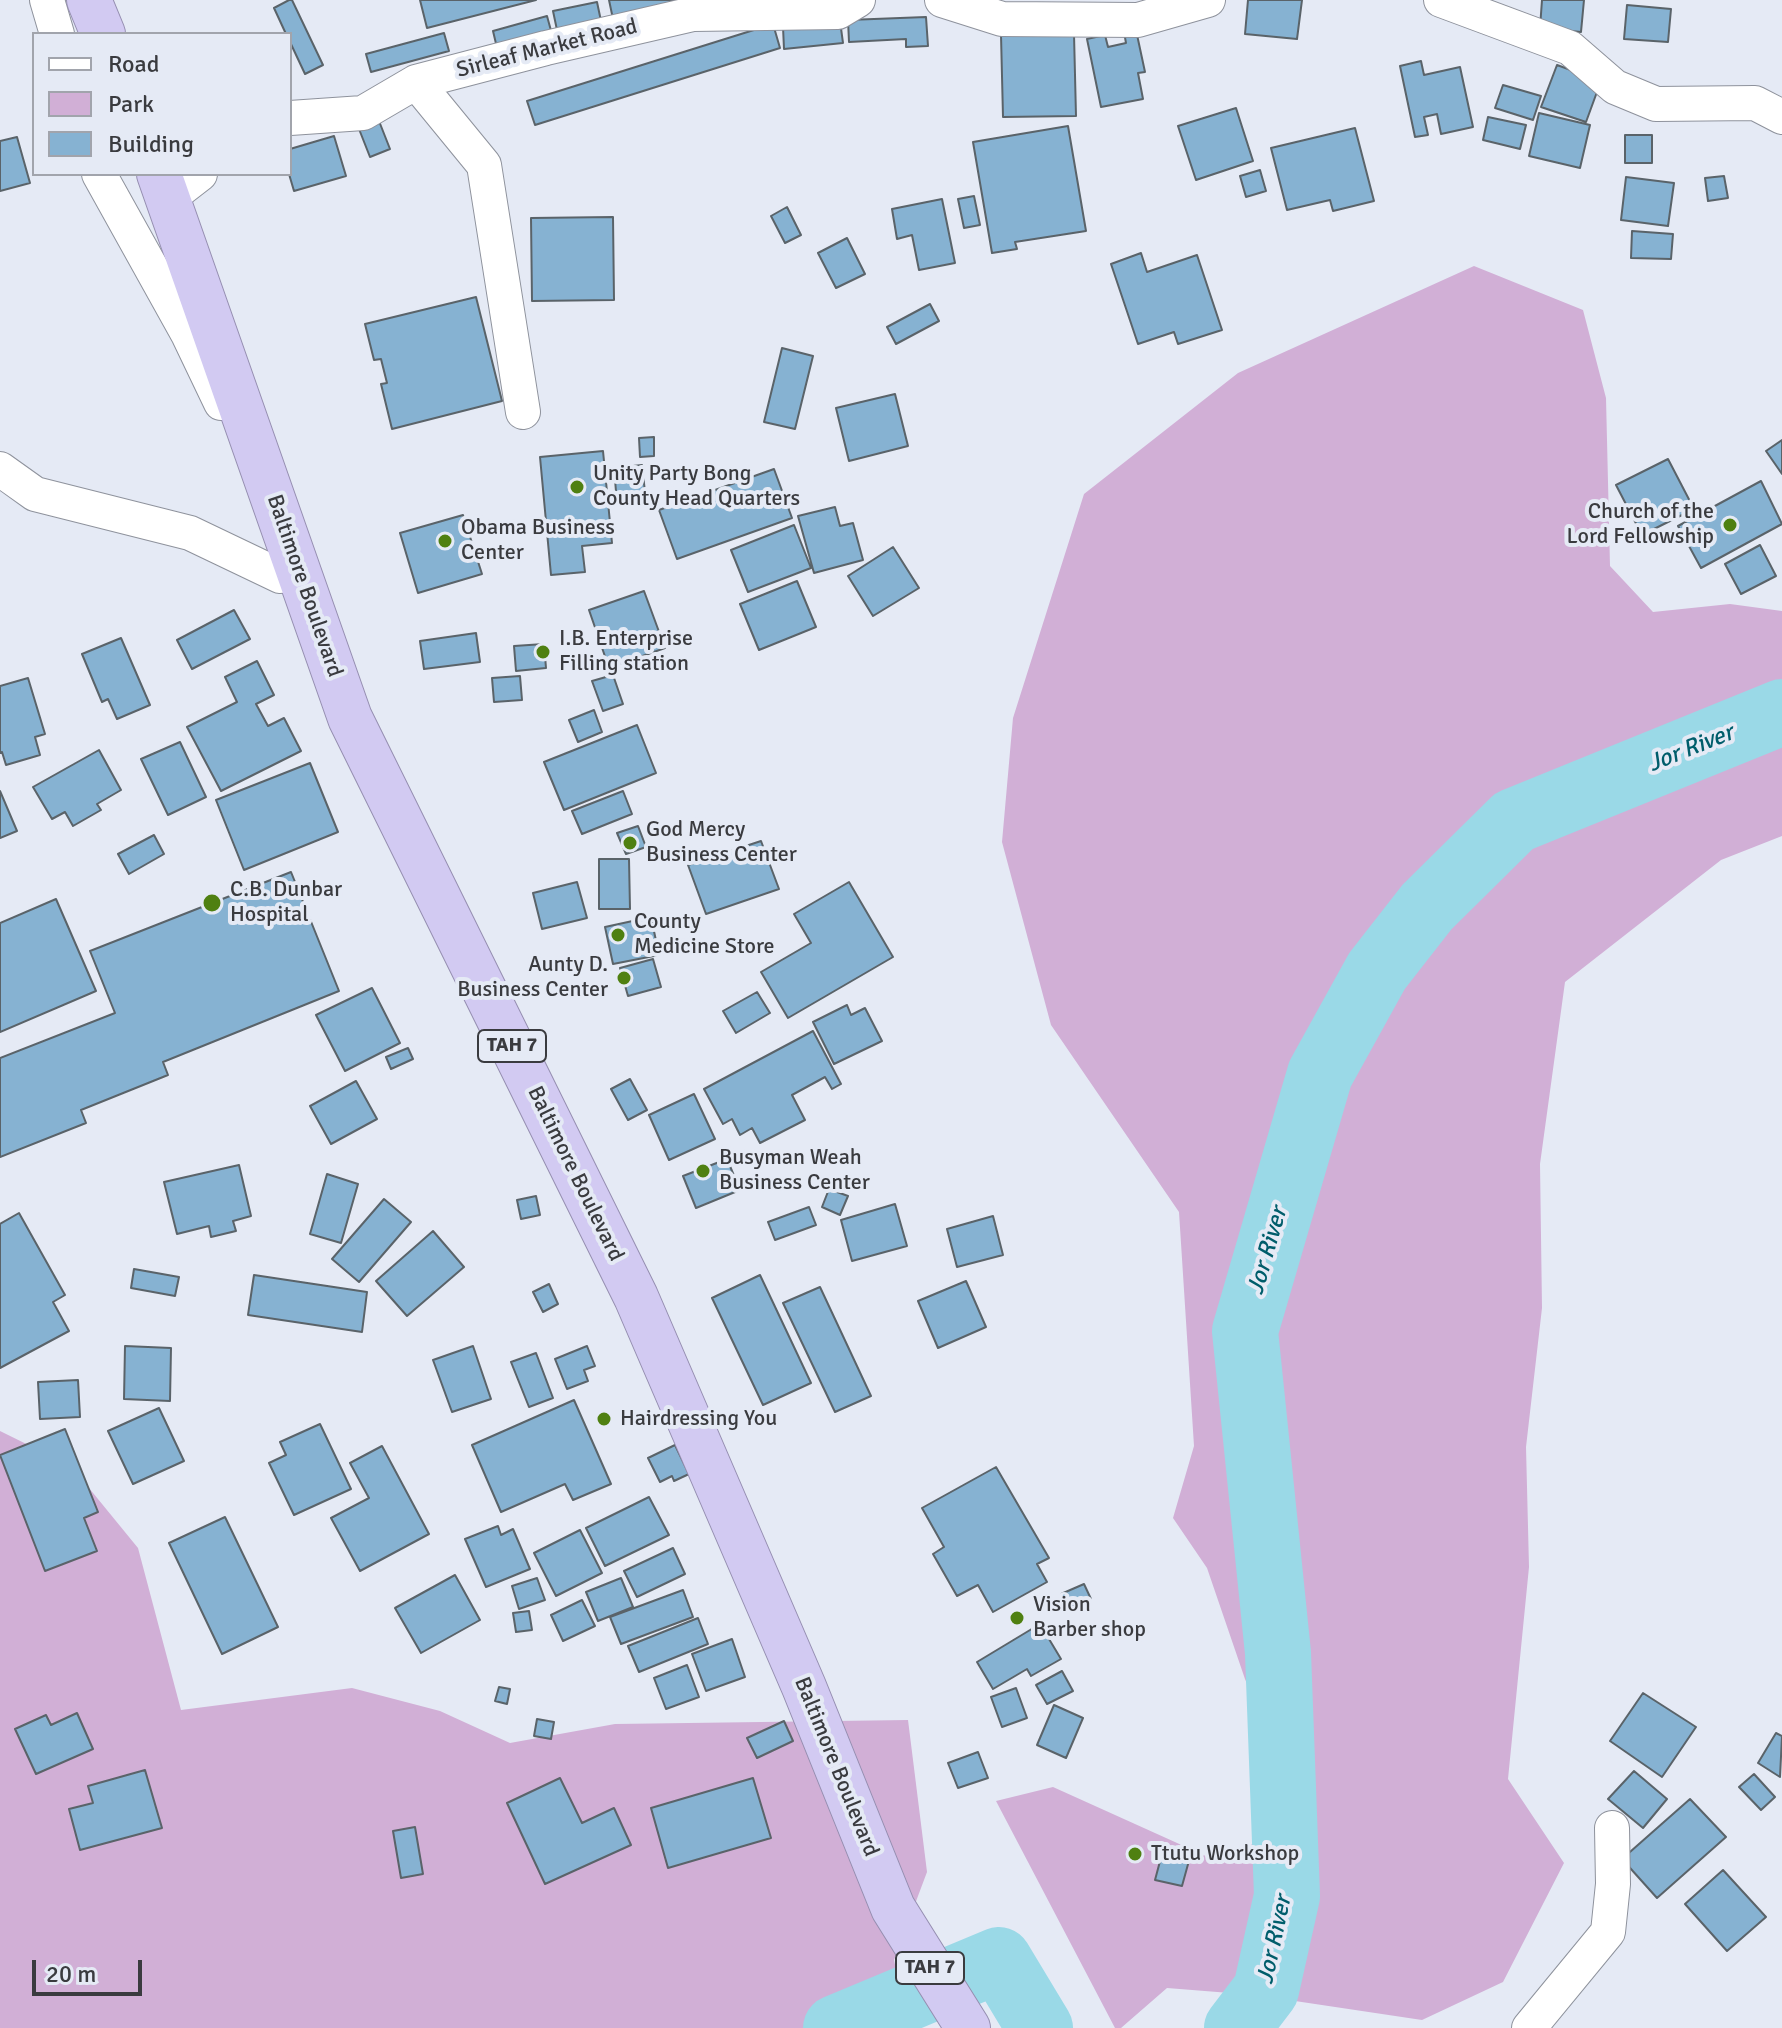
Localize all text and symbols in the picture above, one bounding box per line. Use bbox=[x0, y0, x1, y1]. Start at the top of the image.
street label: Sirleaf Market Road bbox=[454, 14, 640, 84]
legend bbox=[32, 32, 292, 176]
text: Road bbox=[108, 49, 159, 79]
text: Park bbox=[108, 89, 154, 119]
text: Building bbox=[108, 129, 194, 159]
place label: Unity Party Bong County Head Quarters bbox=[593, 461, 800, 512]
marker: Unity Party Bong County Head Quarters bbox=[568, 478, 586, 496]
street label: Baltimore Boulevard bbox=[260, 491, 348, 681]
place label: Church of the Lord Fellowship bbox=[1567, 499, 1714, 550]
place label: Obama Business Center bbox=[461, 515, 615, 566]
marker: Church of the Lord Fellowship bbox=[1721, 516, 1739, 534]
marker: Obama Business Center bbox=[436, 532, 454, 550]
place label: I.B. Enterprise Filling station bbox=[559, 626, 693, 678]
marker: I.B. Enterprise Filling station bbox=[534, 643, 552, 661]
water label: Jor River bbox=[1644, 719, 1738, 779]
place label: God Mercy Business Center bbox=[646, 817, 797, 868]
marker: God Mercy Business Center bbox=[621, 834, 639, 852]
place label: C.B. Dunbar Hospital bbox=[230, 877, 342, 928]
marker: C.B. Dunbar Hospital bbox=[201, 892, 223, 914]
place label: County Medicine Store bbox=[634, 909, 775, 960]
marker: County Medicine Store bbox=[609, 926, 627, 944]
place label: Aunty D. Business Center bbox=[457, 952, 608, 1004]
marker: Aunty D. Business Center bbox=[615, 969, 633, 987]
road number: TAH 7 bbox=[478, 1030, 546, 1062]
street label: Baltimore Boulevard bbox=[521, 1082, 629, 1266]
place label: Busyman Weah Business Center bbox=[719, 1145, 870, 1196]
marker: Busyman Weah Business Center bbox=[694, 1162, 712, 1180]
water label: Jor River bbox=[1242, 1204, 1294, 1298]
place label: Hairdressing You bbox=[620, 1406, 777, 1432]
marker: Hairdressing You bbox=[595, 1410, 613, 1428]
place label: Vision Barber shop bbox=[1033, 1592, 1146, 1644]
marker: Vision Barber shop bbox=[1008, 1609, 1026, 1627]
street label: Baltimore Boulevard bbox=[788, 1673, 884, 1861]
place label: Ttutu Workshop bbox=[1151, 1841, 1299, 1867]
marker: Ttutu Workshop bbox=[1126, 1845, 1144, 1863]
water label: Jor River bbox=[1252, 1893, 1298, 1987]
scale bar bbox=[36, 1944, 146, 1994]
road number: TAH 7 bbox=[896, 1952, 964, 1984]
text: 20 m bbox=[46, 1959, 96, 1989]

